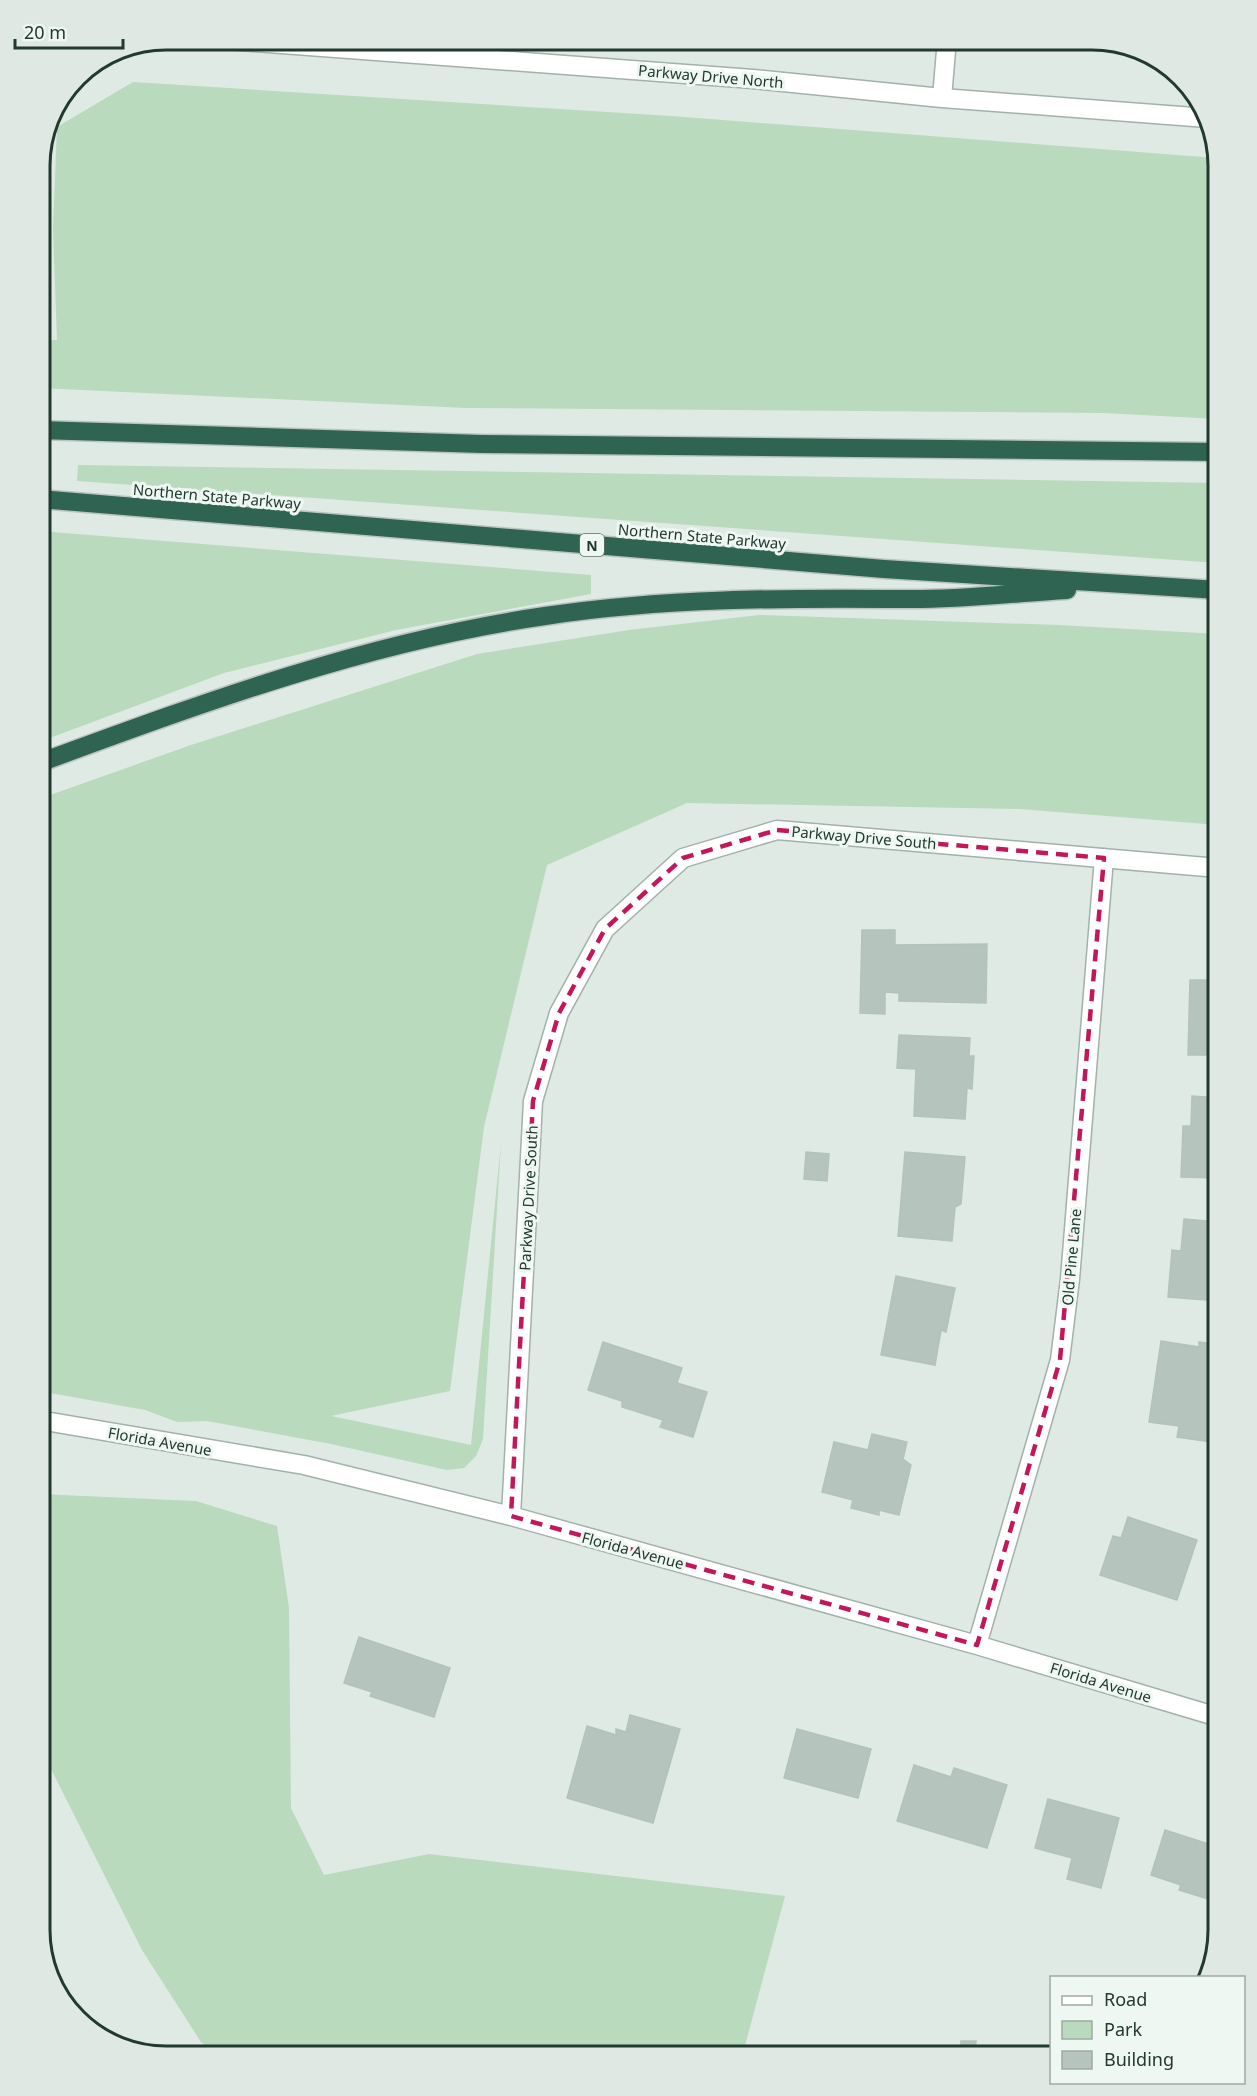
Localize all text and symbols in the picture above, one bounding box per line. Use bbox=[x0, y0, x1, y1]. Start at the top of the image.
scale bar bbox=[15, 12, 123, 50]
text: 20 m bbox=[24, 20, 66, 44]
street label: Parkway Drive North bbox=[637, 60, 785, 92]
street label: Northern State Parkway bbox=[132, 479, 302, 513]
street label: Northern State Parkway bbox=[617, 519, 787, 553]
road number: N bbox=[580, 534, 604, 556]
street label: Parkway Drive South bbox=[791, 821, 937, 853]
street label: Parkway Drive South bbox=[514, 1125, 542, 1271]
street label: Old Pine Lane bbox=[1057, 1208, 1085, 1306]
street label: Florida Avenue bbox=[107, 1422, 213, 1460]
street label: Florida Avenue bbox=[580, 1527, 686, 1573]
street label: Florida Avenue bbox=[1048, 1657, 1154, 1707]
legend bbox=[1050, 1976, 1245, 2084]
text: Road bbox=[1104, 1987, 1147, 2011]
text: Park bbox=[1104, 2017, 1142, 2041]
text: Building bbox=[1104, 2047, 1174, 2071]

